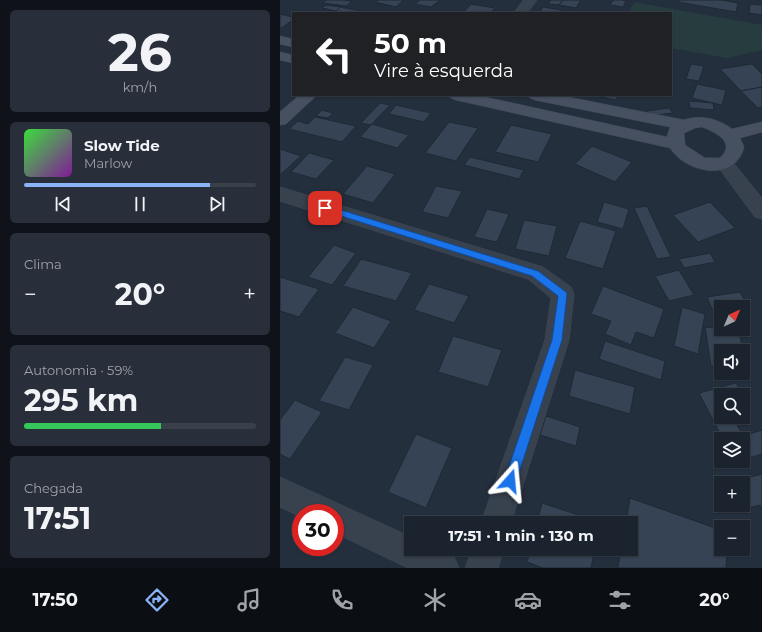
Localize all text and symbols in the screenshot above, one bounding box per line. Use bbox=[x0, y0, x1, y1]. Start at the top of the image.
text: 26 bbox=[108, 21, 172, 84]
text: 50 m bbox=[374, 26, 447, 60]
icon: left bbox=[308, 28, 360, 80]
text: Vire à esquerda bbox=[374, 60, 514, 82]
text: km/h bbox=[123, 79, 157, 95]
text: Slow Tide bbox=[84, 136, 160, 155]
text: Marlow bbox=[84, 155, 132, 171]
pin bbox=[308, 191, 342, 225]
icon: previous bbox=[52, 193, 74, 215]
icon: pause bbox=[129, 193, 151, 215]
icon: next bbox=[206, 193, 228, 215]
icon: arrive bbox=[314, 197, 336, 219]
text: Clima bbox=[24, 256, 62, 272]
text: 20° bbox=[115, 276, 165, 313]
text: − bbox=[24, 281, 37, 308]
text: + bbox=[243, 281, 256, 308]
north arrow bbox=[714, 300, 750, 336]
map controls bbox=[714, 300, 750, 556]
button: sound bbox=[714, 344, 750, 380]
text: Autonomia · 59% bbox=[24, 362, 133, 378]
text: 295 km bbox=[24, 382, 138, 419]
button: search bbox=[714, 388, 750, 424]
button: layers bbox=[714, 432, 750, 468]
position arrow bbox=[489, 460, 531, 502]
button: + bbox=[714, 476, 750, 512]
text: Chegada bbox=[24, 480, 83, 496]
text: 17:51 bbox=[24, 500, 91, 537]
speed limit sign: 30 bbox=[292, 504, 344, 556]
button: − bbox=[714, 520, 750, 556]
text: 17:51 · 1 min · 130 m bbox=[448, 526, 594, 545]
icon: directions bbox=[143, 586, 171, 614]
icon: music bbox=[235, 586, 263, 614]
icon: phone bbox=[328, 586, 356, 614]
icon: climate bbox=[421, 586, 449, 614]
icon: car bbox=[514, 586, 542, 614]
icon: filters bbox=[606, 586, 634, 614]
text: 17:50 bbox=[32, 589, 78, 611]
text: 20° bbox=[699, 589, 730, 611]

